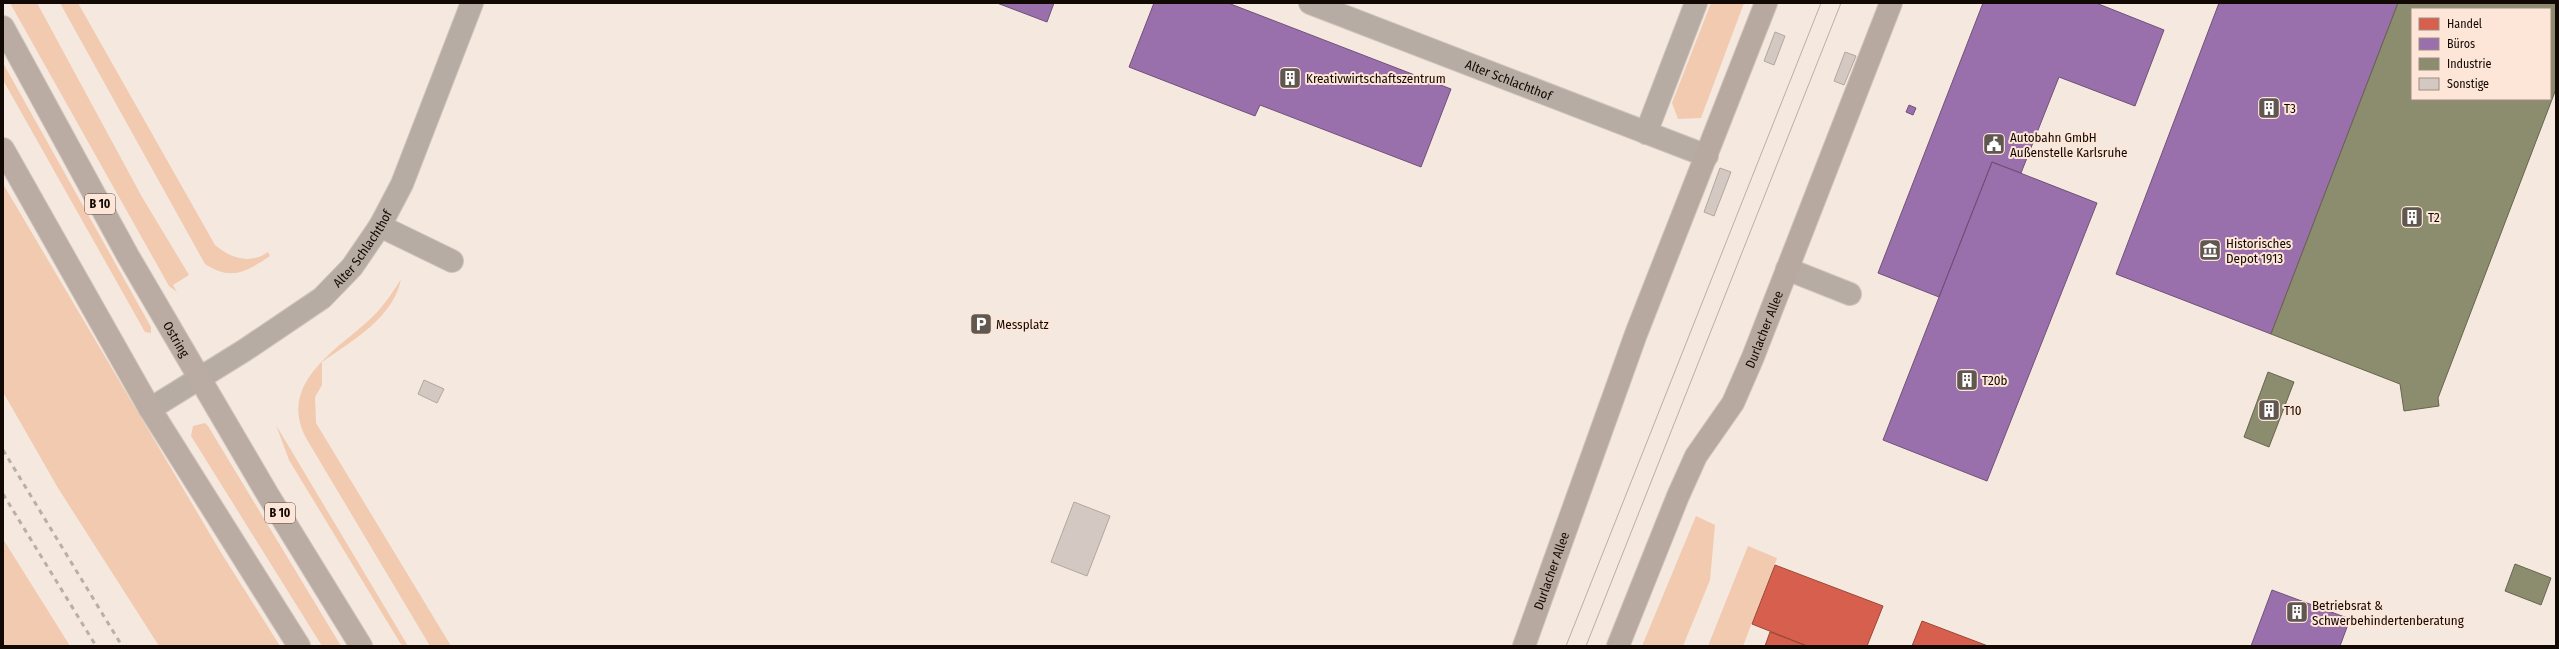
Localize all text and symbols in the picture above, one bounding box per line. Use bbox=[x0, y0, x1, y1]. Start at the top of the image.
legend bbox=[2411, 8, 2551, 100]
text: Handel bbox=[2447, 17, 2482, 31]
text: Büros bbox=[2447, 37, 2475, 51]
street label: Alter Schlachthof bbox=[1463, 57, 1555, 104]
text: Industrie bbox=[2447, 57, 2491, 71]
building icon: Kreativwirtschaftszentrum bbox=[1277, 65, 1303, 91]
place label: Kreativwirtschaftszentrum bbox=[1306, 71, 1446, 86]
text: Sonstige bbox=[2447, 77, 2489, 91]
building icon: T3 bbox=[2256, 95, 2282, 121]
place label: T3 bbox=[2284, 101, 2296, 116]
place label: Autobahn GmbH Außenstelle Karlsruhe bbox=[2010, 130, 2127, 160]
public building icon: Autobahn GmbH Außenstelle Karlsruhe bbox=[1981, 131, 2007, 157]
road number: B 10 bbox=[85, 194, 115, 214]
building icon: T2 bbox=[2399, 204, 2425, 230]
street label: Alter Schlachthof bbox=[330, 207, 396, 290]
place label: T2 bbox=[2428, 210, 2440, 225]
place label: Historisches Depot 1913 bbox=[2226, 236, 2292, 266]
museum icon: Historisches Depot 1913 bbox=[2197, 237, 2223, 263]
street label: Durlacher Allee bbox=[1742, 289, 1786, 370]
parking icon: Messplatz bbox=[968, 311, 994, 337]
place label: Messplatz bbox=[996, 317, 1049, 332]
street label: Ostring bbox=[160, 319, 193, 360]
building icon: T20b bbox=[1954, 367, 1980, 393]
place label: T20b bbox=[1982, 373, 2008, 388]
building icon: T10 bbox=[2256, 397, 2282, 423]
place label: T10 bbox=[2284, 403, 2302, 418]
road number: B 10 bbox=[265, 503, 295, 523]
street label: Durlacher Allee bbox=[1531, 530, 1572, 612]
place label: Betriebsrat & Schwerbehindertenberatung bbox=[2312, 598, 2465, 628]
building icon: Betriebsrat & Schwerbehindertenberatung bbox=[2284, 599, 2310, 625]

